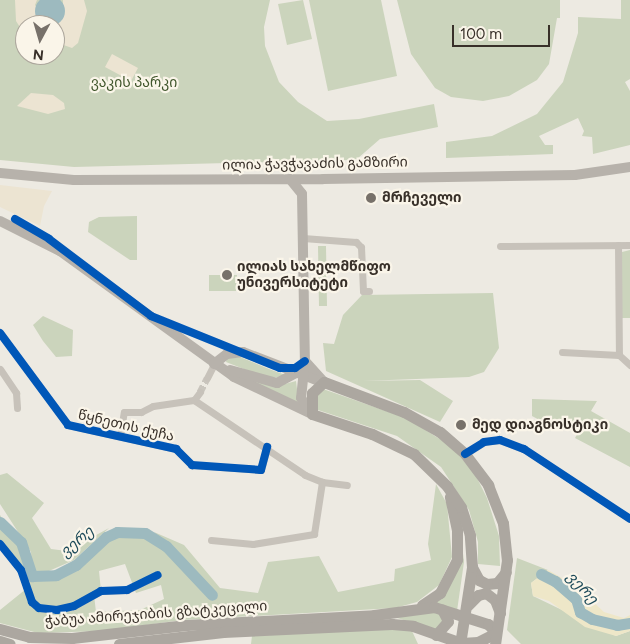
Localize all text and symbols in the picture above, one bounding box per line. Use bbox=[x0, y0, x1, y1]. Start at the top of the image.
north arrow bbox=[15, 15, 65, 65]
scale bar bbox=[455, 15, 552, 47]
text: 100 m bbox=[460, 25, 502, 43]
text: N bbox=[32, 45, 45, 63]
park label: ვაკის პარკი bbox=[91, 75, 177, 91]
street label: ილია ჭავჭავაძის გამზირი bbox=[222, 154, 408, 174]
place label: მრჩეველი bbox=[382, 190, 461, 206]
marker: მრჩეველი bbox=[364, 191, 378, 205]
place label: ილიას სახელმწიფო უნივერსიტეტი bbox=[237, 259, 391, 292]
marker: ილიას სახელმწიფო უნივერსიტეტი bbox=[221, 269, 233, 281]
street label: წყნეთის ქუჩა bbox=[76, 407, 176, 445]
place label: მედ დიაგნოსტიკი bbox=[472, 417, 608, 433]
marker: მედ დიაგნოსტიკი bbox=[454, 418, 468, 432]
water label: ვერე bbox=[57, 523, 97, 561]
water label: ვერე bbox=[562, 568, 602, 608]
street label: ჭაბუა ამირეჯიბის გზატკეცილი bbox=[44, 598, 268, 630]

